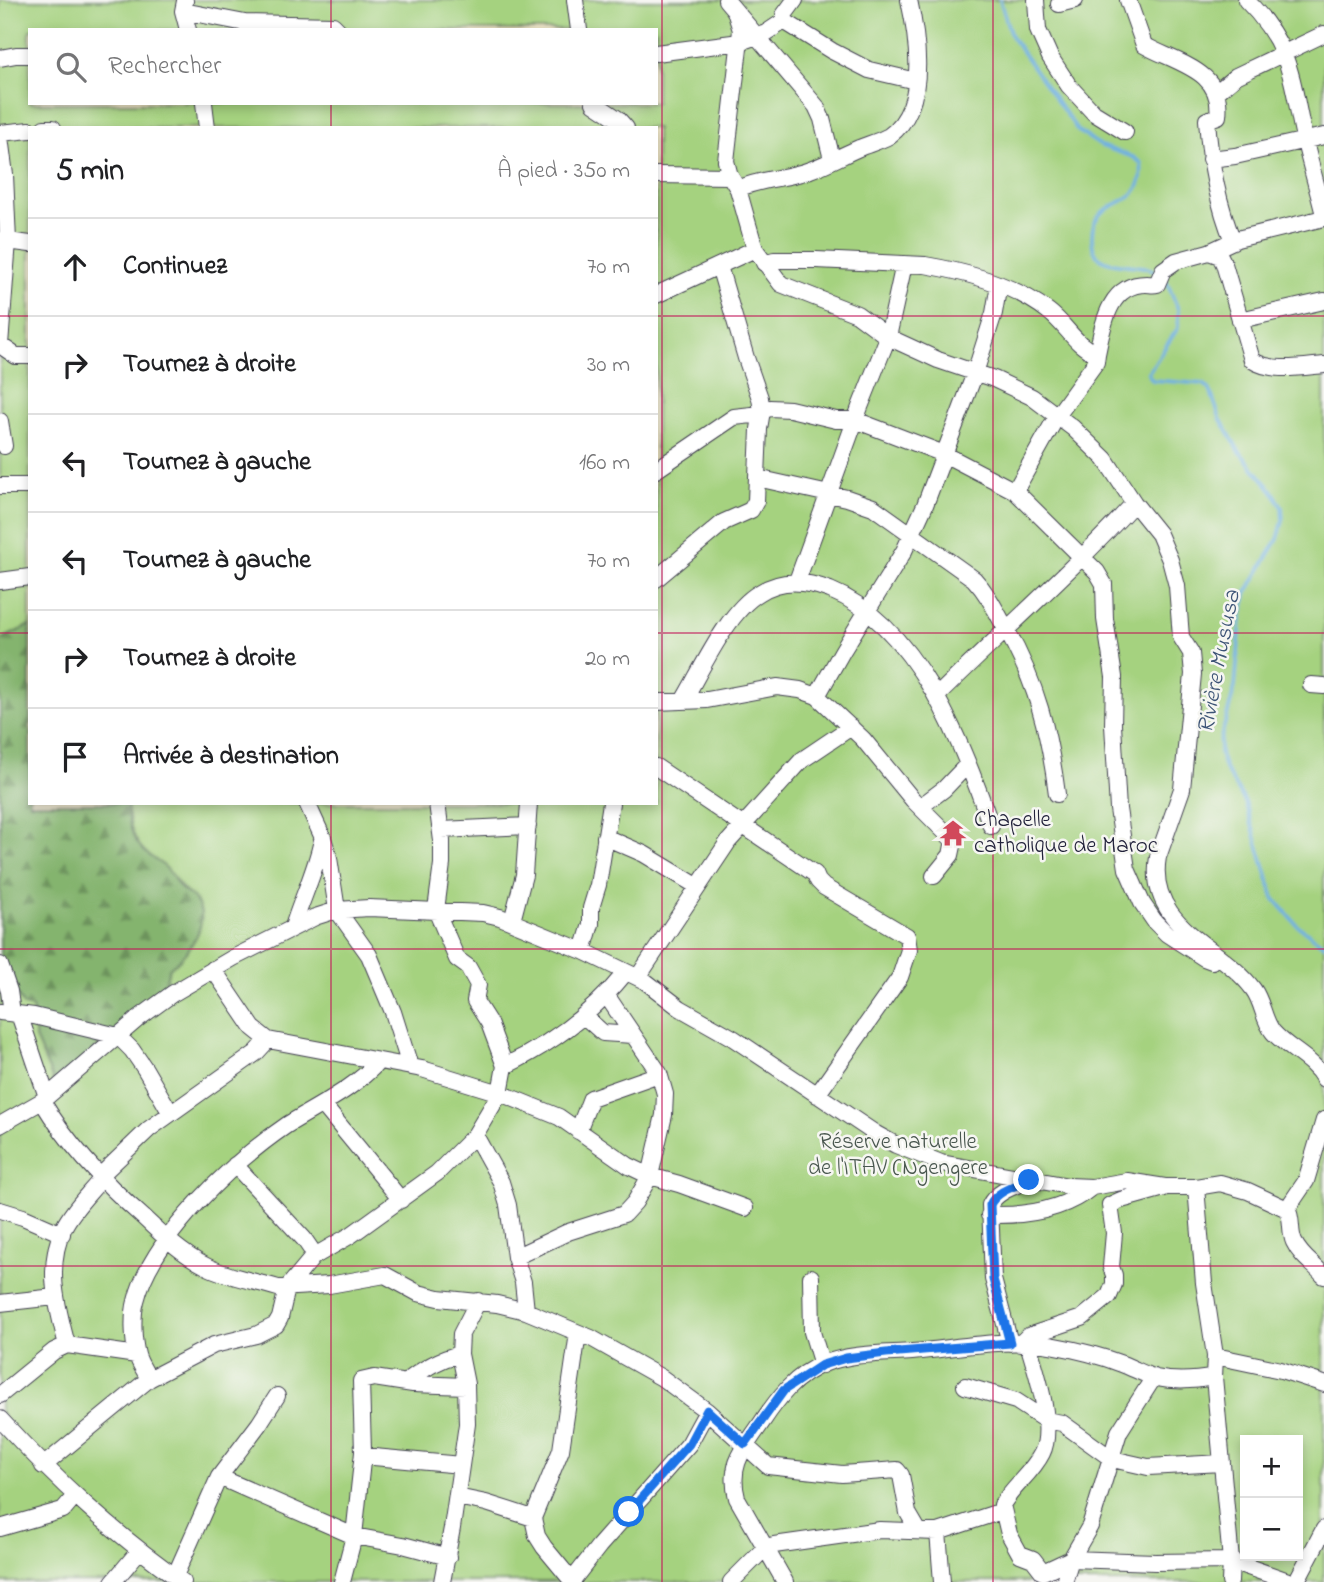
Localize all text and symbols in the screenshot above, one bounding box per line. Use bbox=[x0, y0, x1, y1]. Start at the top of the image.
search box bbox=[28, 28, 658, 105]
icon: search bbox=[52, 48, 90, 86]
text: Rechercher bbox=[108, 48, 221, 86]
text: 5 min bbox=[56, 150, 124, 194]
text: À pied · 350 m bbox=[498, 155, 630, 188]
icon: ahead bbox=[56, 248, 94, 286]
text: Continuez bbox=[123, 248, 227, 286]
text: 70 m bbox=[587, 251, 630, 284]
icon: right bbox=[56, 346, 94, 384]
text: Tournez à droite bbox=[123, 346, 296, 384]
text: 30 m bbox=[587, 349, 630, 382]
icon: left bbox=[56, 444, 94, 482]
text: Tournez à gauche bbox=[123, 444, 311, 482]
text: 160 m bbox=[579, 447, 630, 480]
icon: left bbox=[56, 542, 94, 580]
text: Tournez à gauche bbox=[123, 542, 311, 580]
text: 70 m bbox=[587, 545, 630, 578]
water label: Rivière Mususa bbox=[1189, 586, 1251, 737]
icon: right bbox=[56, 640, 94, 678]
text: Tournez à droite bbox=[123, 640, 296, 678]
text: 20 m bbox=[585, 643, 630, 676]
icon: arrive bbox=[56, 738, 94, 776]
text: Arrivée à destination bbox=[123, 738, 339, 776]
place label: Chapelle catholique de Maroc bbox=[974, 804, 1159, 863]
temple icon: Chapelle catholique de Maroc bbox=[938, 818, 968, 848]
park label: Réserve naturelle de l'ITAV (Ngengere bbox=[808, 1126, 989, 1186]
route end bbox=[1013, 1164, 1044, 1195]
map controls bbox=[1240, 1435, 1303, 1561]
button: + bbox=[1240, 1435, 1303, 1498]
route start bbox=[613, 1496, 644, 1527]
button: − bbox=[1240, 1498, 1303, 1561]

